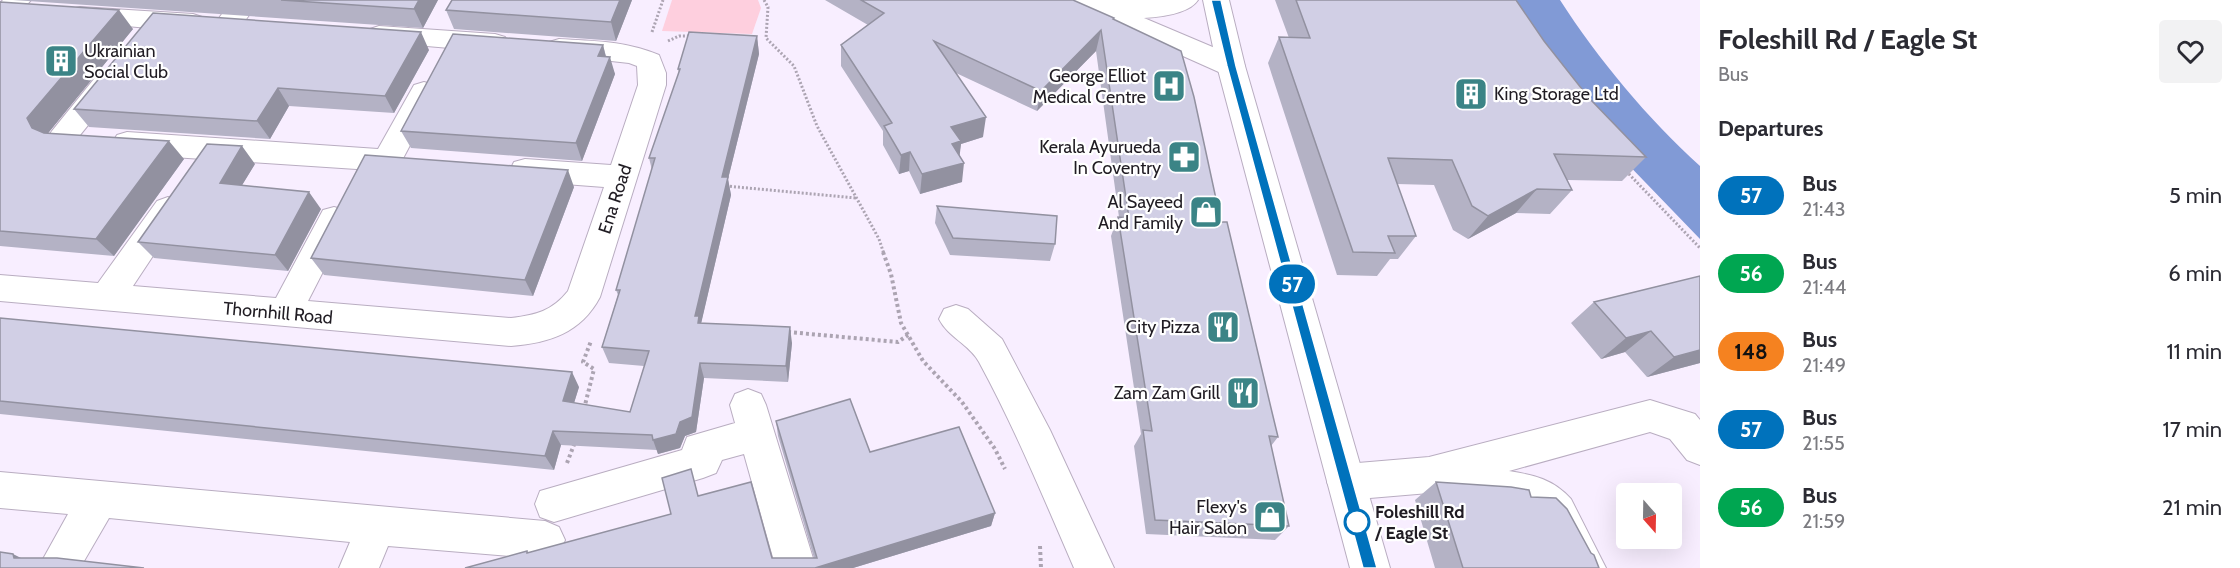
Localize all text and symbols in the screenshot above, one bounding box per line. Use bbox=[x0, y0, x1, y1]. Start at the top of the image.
button: heart bbox=[2159, 20, 2222, 83]
text: Foleshill Rd / Eagle St bbox=[1718, 22, 1977, 56]
place label: Ukrainian Social Club bbox=[84, 40, 168, 83]
building icon: Ukrainian Social Club bbox=[43, 43, 79, 79]
text: Bus bbox=[1718, 62, 1749, 86]
place label: George Elliot Medical Centre bbox=[1033, 65, 1146, 108]
hospital icon: George Elliot Medical Centre bbox=[1151, 68, 1187, 104]
building icon: King Storage Ltd bbox=[1453, 76, 1489, 112]
place label: King Storage Ltd bbox=[1494, 83, 1619, 105]
text: Departures bbox=[1718, 115, 1823, 142]
place label: Kerala Ayurueda In Coventry bbox=[1039, 136, 1161, 179]
pharmacy icon: Kerala Ayurueda In Coventry bbox=[1166, 139, 1202, 175]
street label: Ena Road bbox=[593, 162, 637, 236]
text: Bus bbox=[1802, 170, 1837, 197]
text: 5 min bbox=[2169, 182, 2222, 209]
text: 57 bbox=[1740, 183, 1762, 208]
place label: Al Sayeed And Family bbox=[1098, 191, 1183, 234]
shop icon: Al Sayeed And Family bbox=[1188, 194, 1224, 230]
text: 21:43 bbox=[1802, 197, 1846, 221]
text: Bus bbox=[1802, 248, 1837, 275]
text: 6 min bbox=[2168, 260, 2222, 287]
text: 56 bbox=[1739, 261, 1763, 286]
line badge: 57 bbox=[1265, 264, 1319, 304]
text: 57 bbox=[1281, 272, 1303, 297]
text: 21:44 bbox=[1802, 275, 1846, 299]
street label: Thornhill Road bbox=[222, 297, 334, 329]
restaurant icon: City Pizza bbox=[1205, 309, 1241, 345]
place label: City Pizza bbox=[1126, 316, 1200, 338]
text: Bus bbox=[1802, 326, 1837, 353]
text: 11 min bbox=[2166, 338, 2222, 365]
text: 148 bbox=[1734, 339, 1768, 364]
text: 21:49 bbox=[1802, 353, 1846, 377]
restaurant icon: Zam Zam Grill bbox=[1225, 375, 1261, 411]
place label: Zam Zam Grill bbox=[1114, 382, 1221, 404]
text: Bus bbox=[1802, 404, 1837, 431]
text: 17 min bbox=[2163, 416, 2222, 443]
text: 57 bbox=[1740, 417, 1762, 442]
text: 21:55 bbox=[1802, 431, 1845, 455]
text: Bus bbox=[1802, 482, 1837, 509]
north arrow bbox=[1616, 483, 1682, 549]
map controls bbox=[1616, 483, 1682, 549]
text: 21 min bbox=[2162, 494, 2222, 521]
text: 56 bbox=[1739, 495, 1763, 520]
place label: Flexy's Hair Salon bbox=[1169, 496, 1247, 539]
shop icon: Flexy's Hair Salon bbox=[1252, 499, 1288, 535]
place label: Foleshill Rd / Eagle St bbox=[1374, 501, 1465, 544]
marker: Foleshill Rd / Eagle St bbox=[1344, 509, 1370, 535]
text: 21:59 bbox=[1802, 509, 1845, 533]

